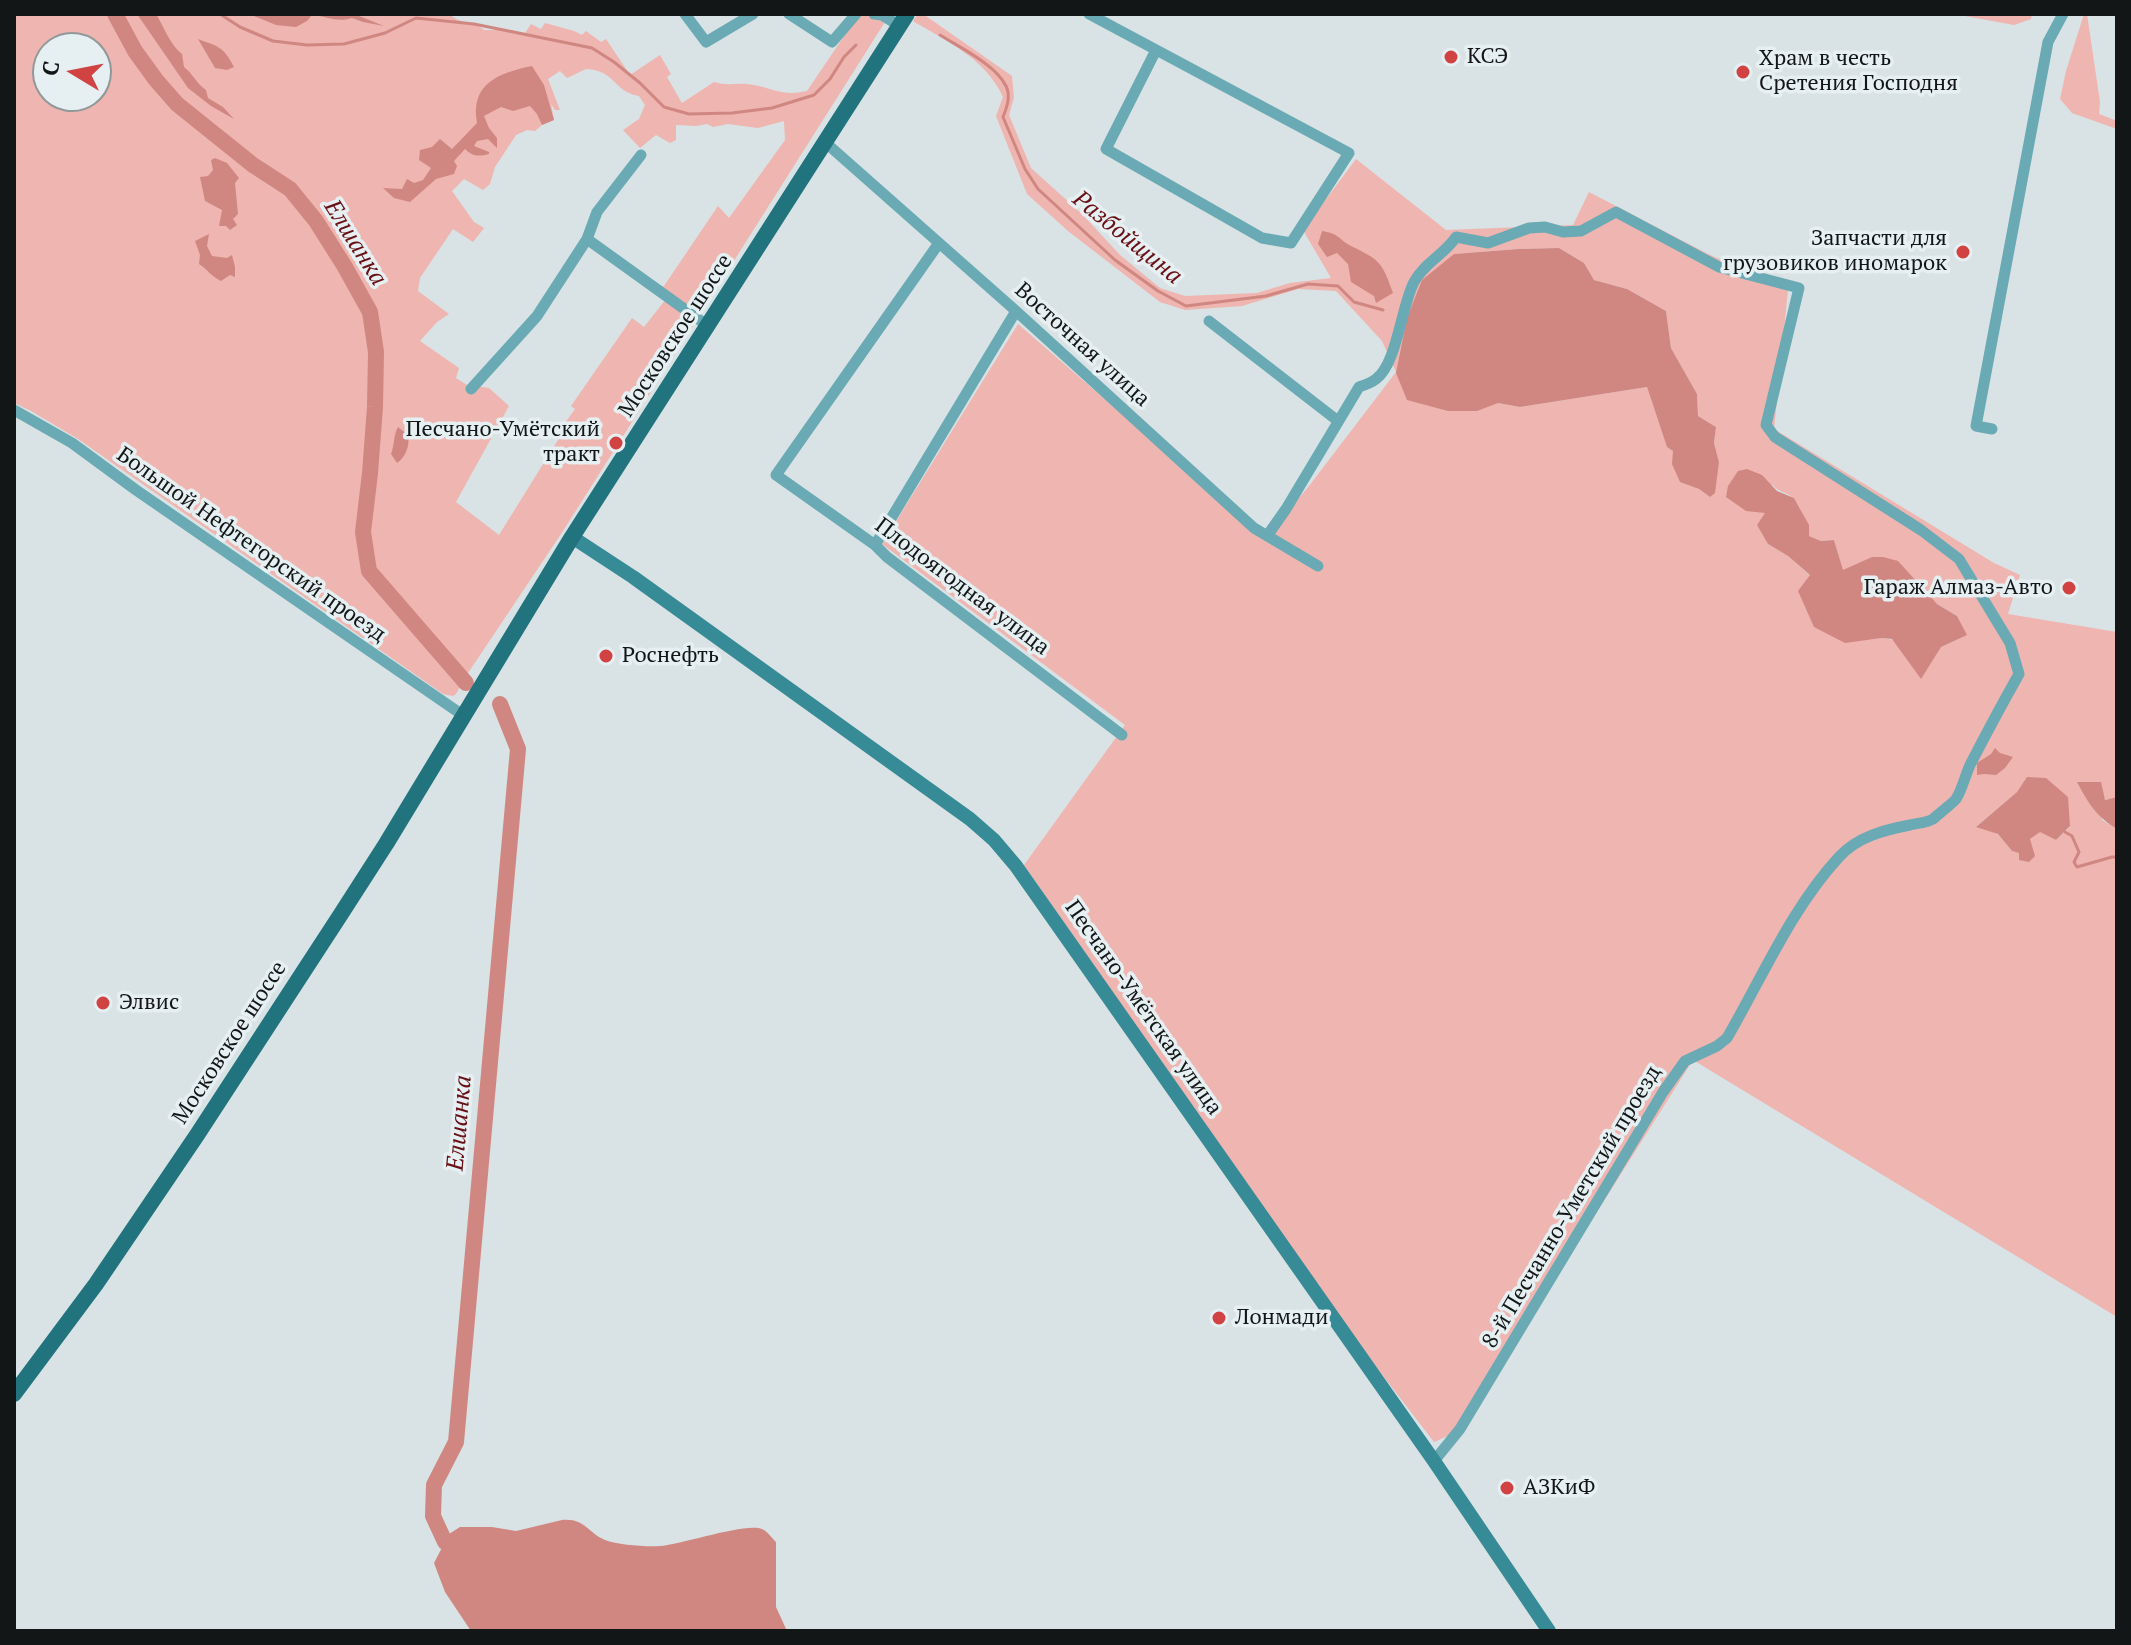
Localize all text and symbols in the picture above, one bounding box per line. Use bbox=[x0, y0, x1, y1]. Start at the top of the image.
north arrow bbox=[32, 32, 112, 112]
place label: КСЭ bbox=[1467, 44, 1508, 70]
place label: Храм в честь Сретения Господня bbox=[1759, 46, 1958, 98]
marker: КСЭ bbox=[1442, 48, 1460, 66]
text: С bbox=[34, 59, 65, 78]
marker: Храм в честь Сретения Господня bbox=[1734, 63, 1752, 81]
water label: Разбойщина bbox=[1066, 185, 1188, 291]
water label: Елшанка bbox=[317, 195, 393, 291]
place label: Запчасти для грузовиков иномарок bbox=[1723, 226, 1947, 278]
marker: Запчасти для грузовиков иномарок bbox=[1954, 243, 1972, 261]
street label: Московское шоссе bbox=[614, 250, 738, 422]
street label: Восточная улица bbox=[1009, 277, 1155, 413]
place label: Песчано-Умётский тракт bbox=[406, 417, 600, 468]
marker: Песчано-Умётский тракт bbox=[607, 434, 625, 452]
street label: Большой Нефтегорский проезд bbox=[111, 442, 391, 648]
street label: Плодоягодная улица bbox=[870, 513, 1054, 661]
place label: Гараж Алмаз-Авто bbox=[1864, 575, 2053, 601]
marker: Гараж Алмаз-Авто bbox=[2060, 579, 2078, 597]
place label: Роснефть bbox=[622, 643, 719, 669]
marker: Роснефть bbox=[597, 647, 615, 665]
street label: Песчано-Умётская улица bbox=[1059, 896, 1227, 1120]
street label: Московское шоссе bbox=[168, 957, 292, 1129]
place label: Элвис bbox=[119, 990, 179, 1016]
marker: Элвис bbox=[94, 994, 112, 1012]
street label: 8-й Песчанно-Уметский проезд bbox=[1477, 1061, 1667, 1353]
water label: Елшанка bbox=[441, 1074, 479, 1172]
place label: Лонмади bbox=[1235, 1305, 1328, 1331]
marker: Лонмади bbox=[1210, 1309, 1228, 1327]
place label: АЗКиФ bbox=[1523, 1475, 1595, 1501]
marker: АЗКиФ bbox=[1498, 1479, 1516, 1497]

